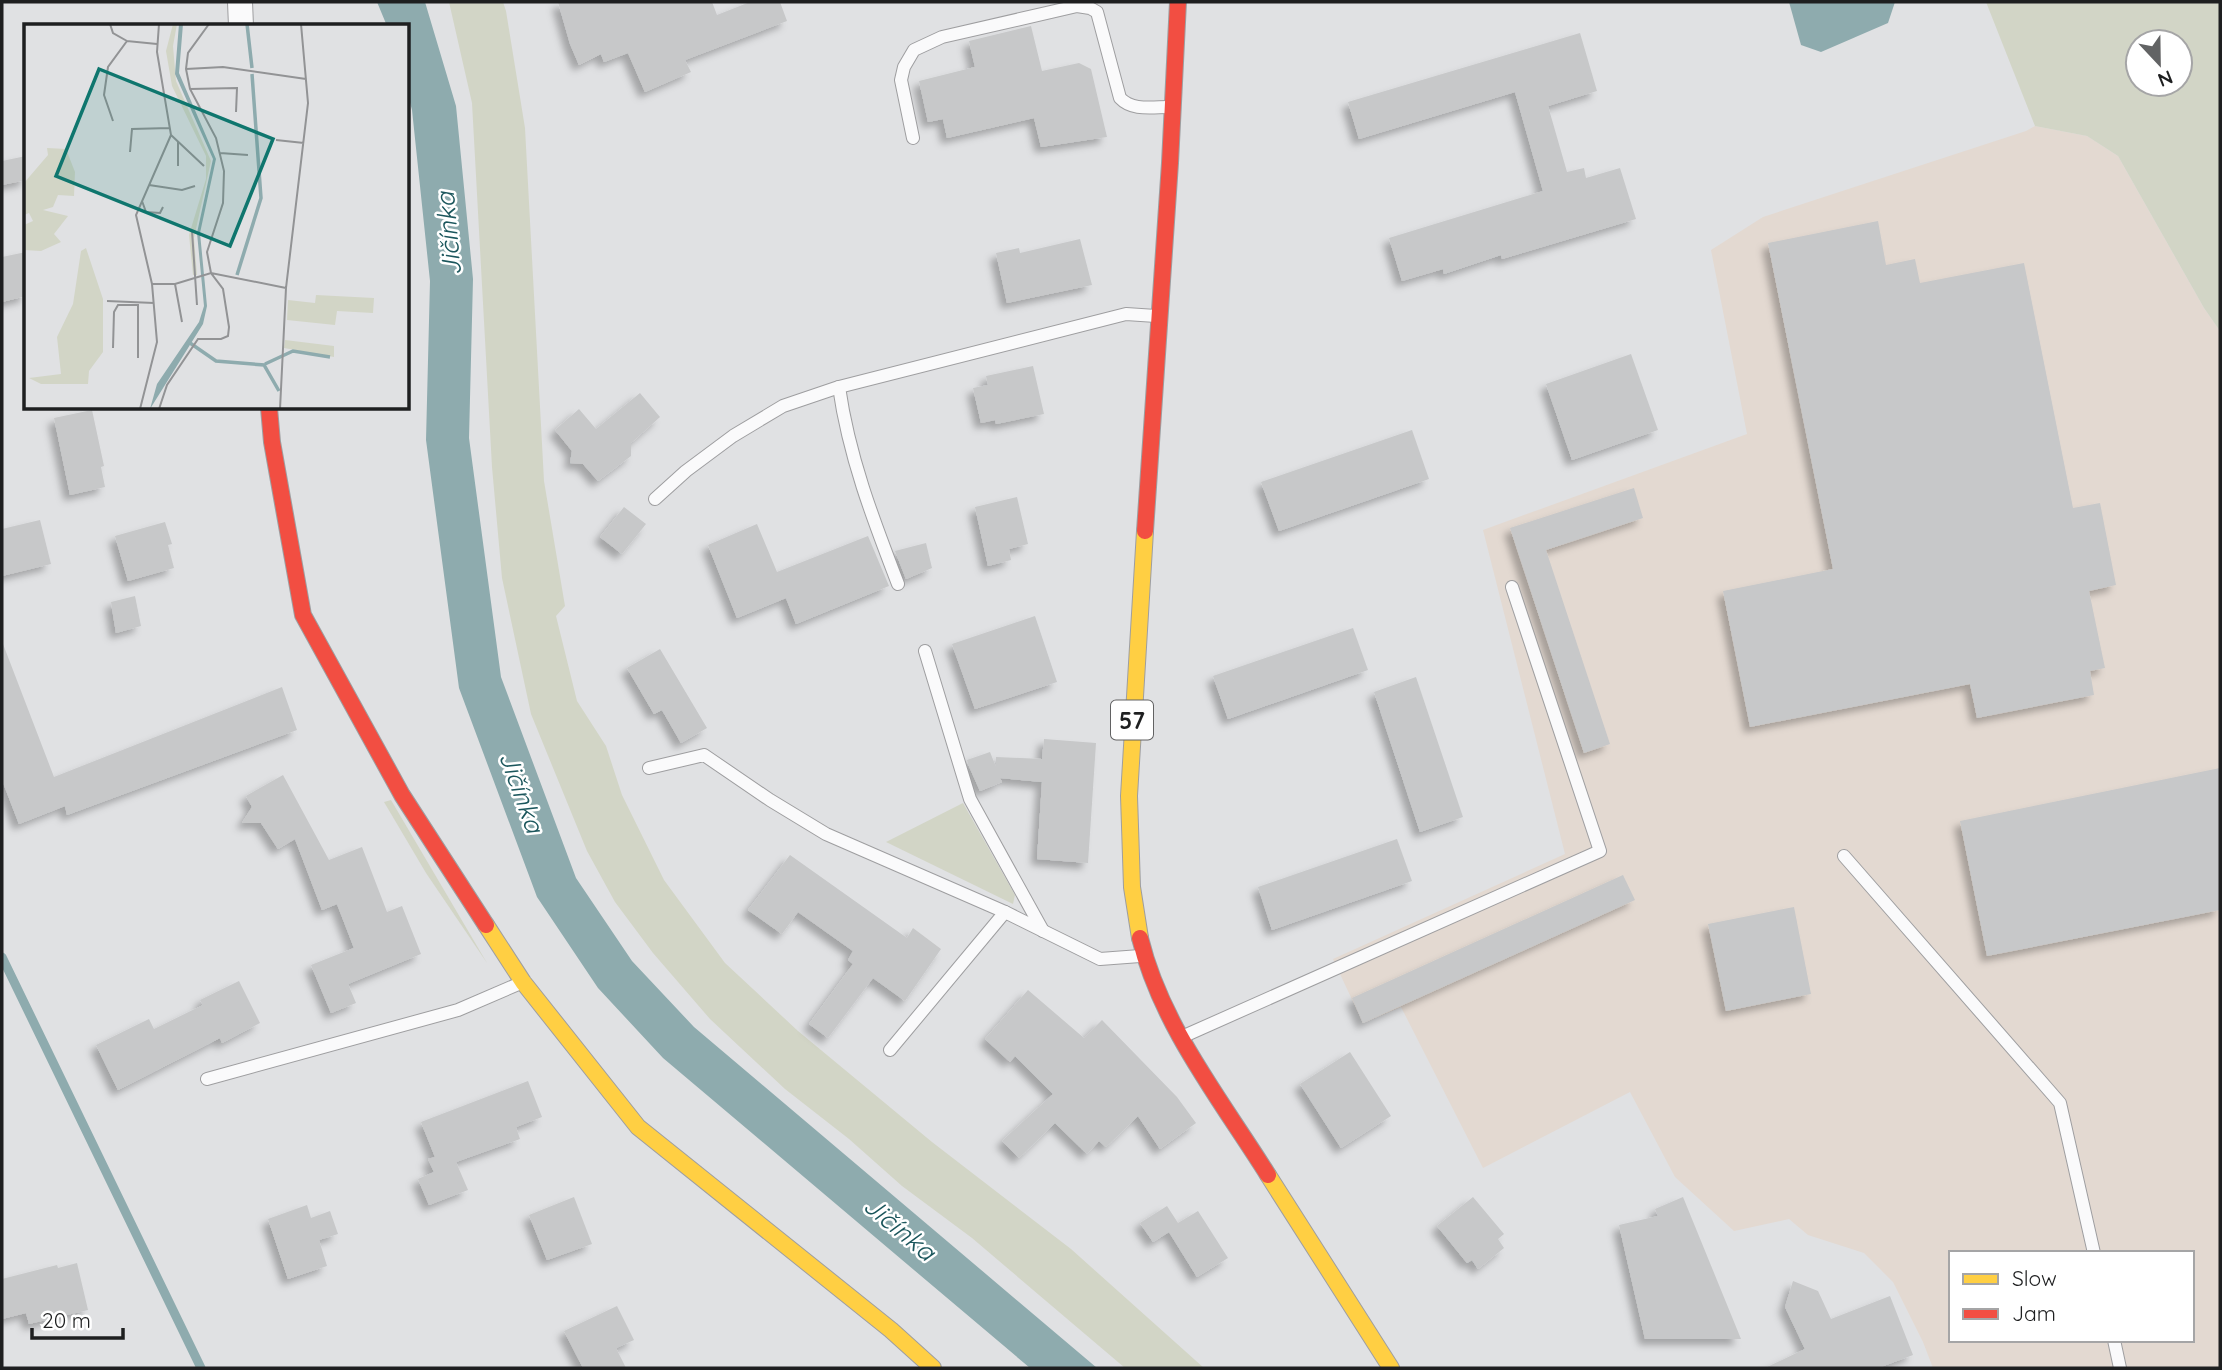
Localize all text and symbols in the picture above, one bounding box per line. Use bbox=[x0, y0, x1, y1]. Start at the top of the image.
inset map bbox=[24, 24, 410, 410]
north arrow bbox=[2124, 28, 2194, 98]
text: N bbox=[2154, 65, 2176, 93]
water label: Jičínka bbox=[428, 189, 468, 277]
road number: 57 bbox=[1111, 700, 1153, 740]
water label: Jičínka bbox=[492, 747, 552, 838]
water label: Jičínka bbox=[857, 1188, 944, 1268]
legend bbox=[1949, 1251, 2194, 1342]
text: Slow bbox=[2012, 1265, 2057, 1291]
scale bar bbox=[32, 1296, 122, 1340]
text: Jam bbox=[2012, 1300, 2056, 1326]
text: 20 m bbox=[42, 1307, 91, 1333]

